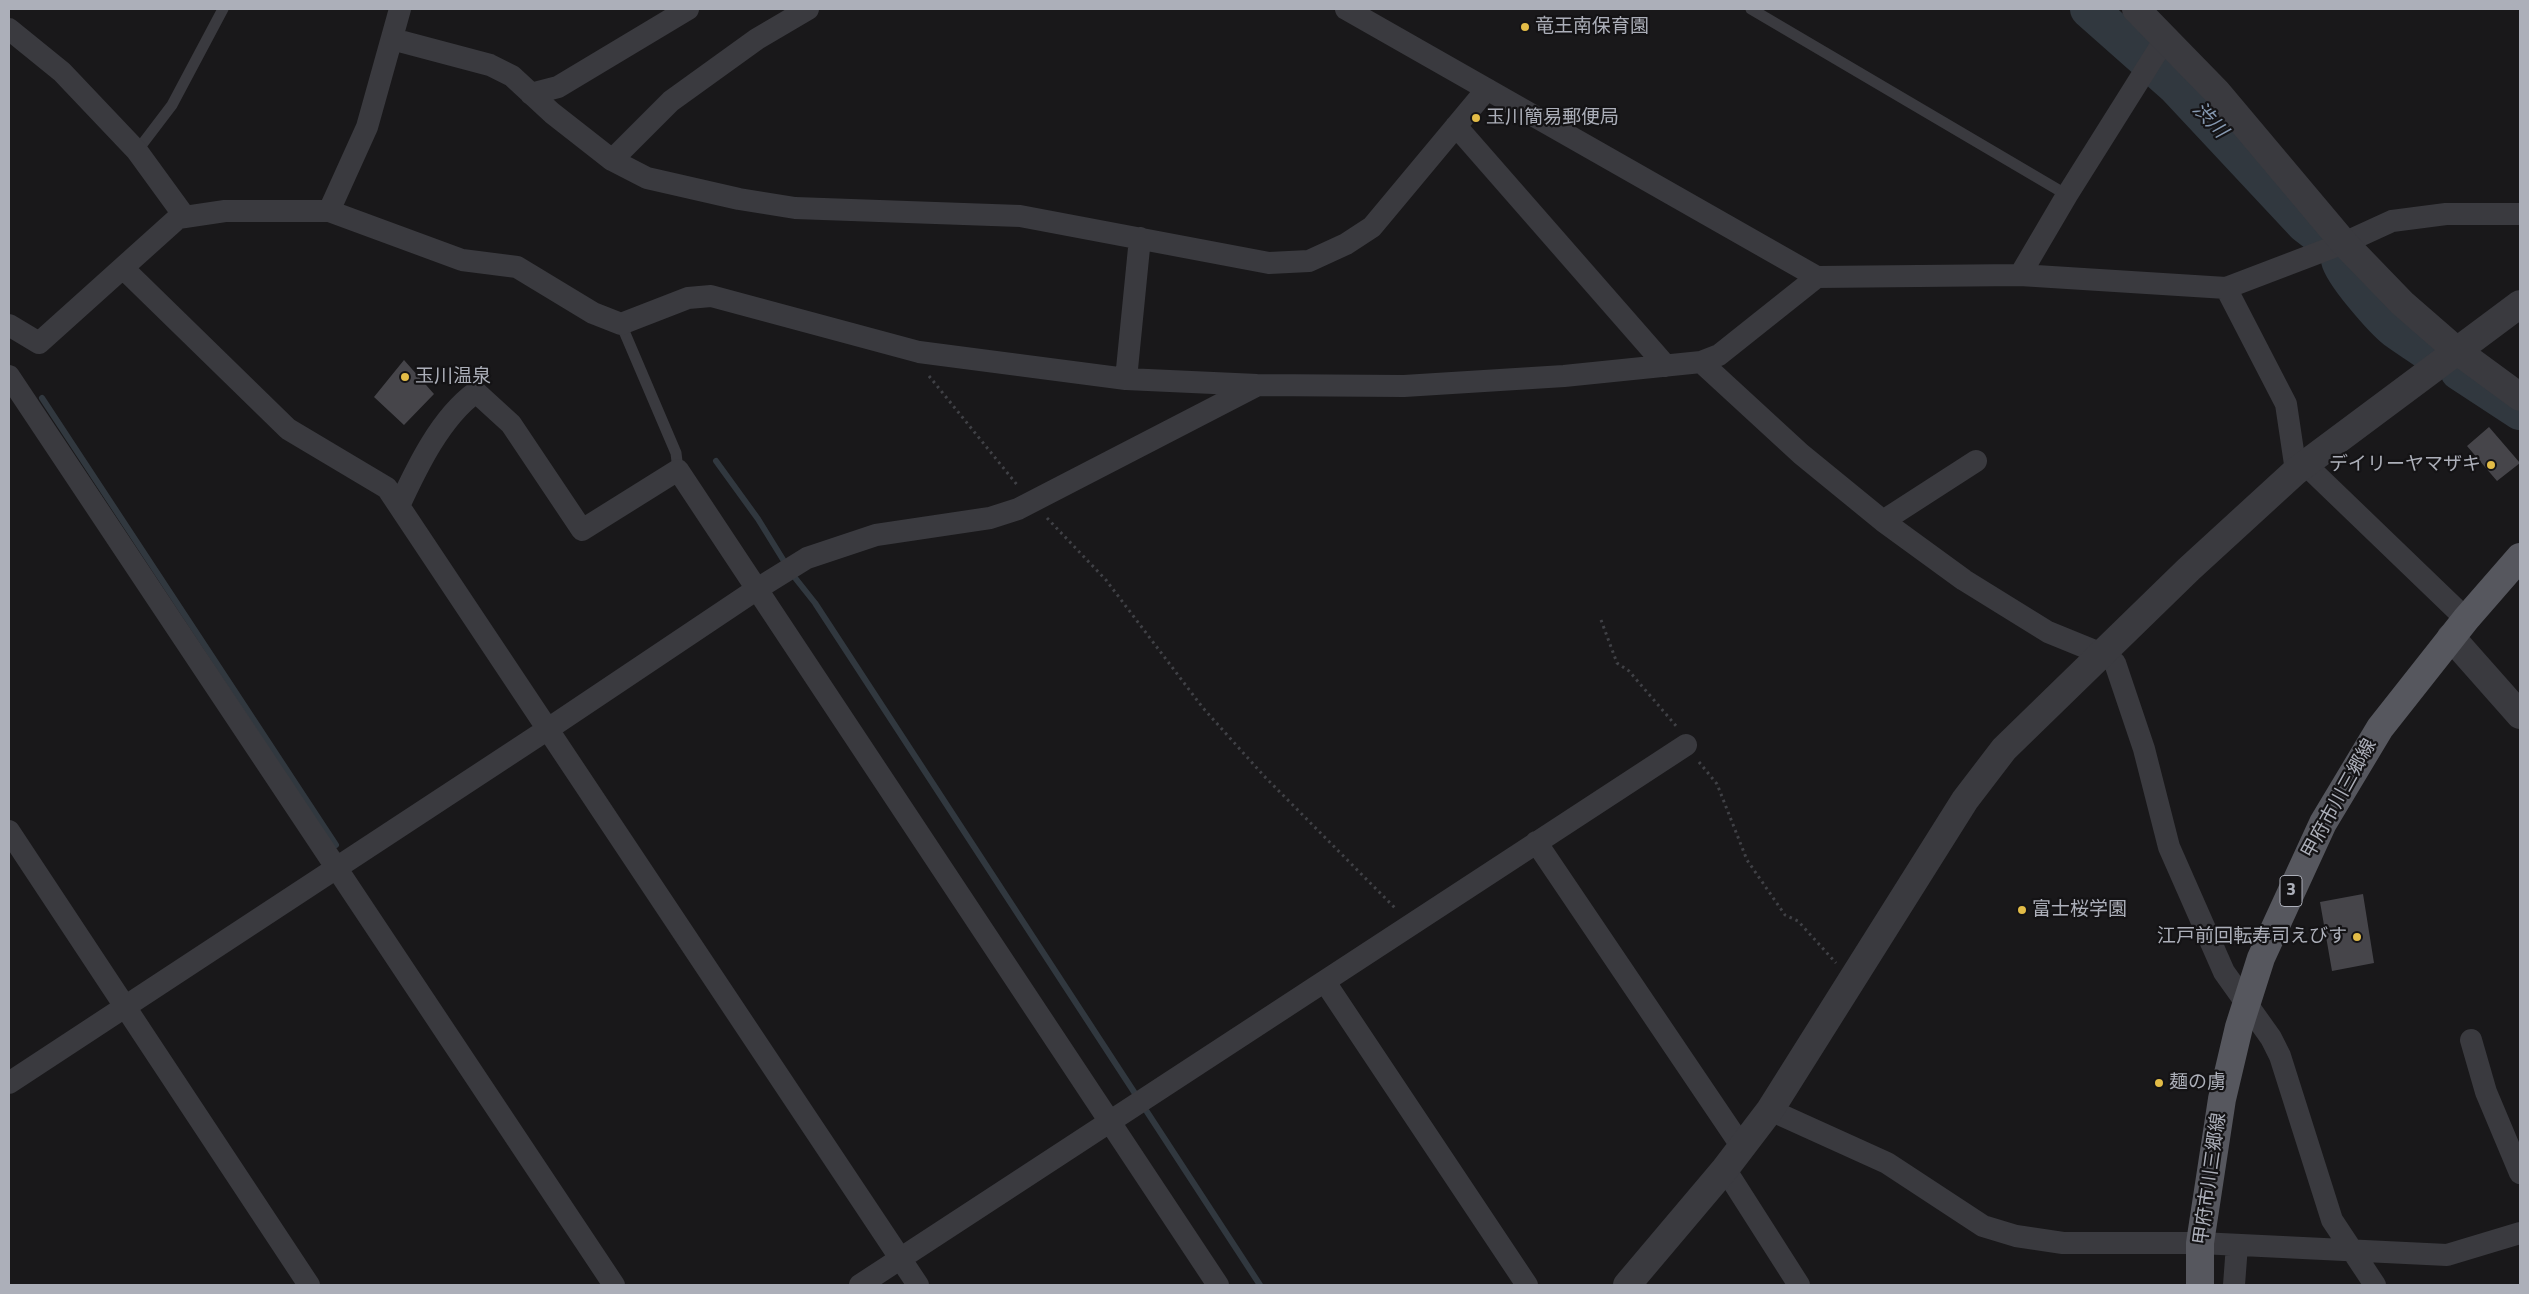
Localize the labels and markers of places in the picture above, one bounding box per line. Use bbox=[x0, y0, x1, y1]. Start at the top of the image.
place label: 竜王南保育園 bbox=[1535, 16, 1649, 38]
marker: 竜王南保育園 bbox=[1519, 21, 1531, 33]
place label: 玉川簡易郵便局 bbox=[1486, 107, 1619, 129]
marker: 玉川簡易郵便局 bbox=[1470, 112, 1482, 124]
place label: 玉川温泉 bbox=[415, 366, 491, 388]
marker: 玉川温泉 bbox=[399, 371, 411, 383]
place label: デイリーヤマザキ bbox=[2329, 454, 2481, 476]
marker: デイリーヤマザキ bbox=[2485, 459, 2497, 471]
place label: 富士桜学園 bbox=[2032, 899, 2127, 921]
marker: 富士桜学園 bbox=[2016, 904, 2028, 916]
place label: 江戸前回転寿司えびす bbox=[2157, 926, 2347, 948]
marker: 江戸前回転寿司えびす bbox=[2351, 931, 2363, 943]
place label: 麺の虜 bbox=[2169, 1072, 2226, 1094]
marker: 麺の虜 bbox=[2153, 1077, 2165, 1089]

